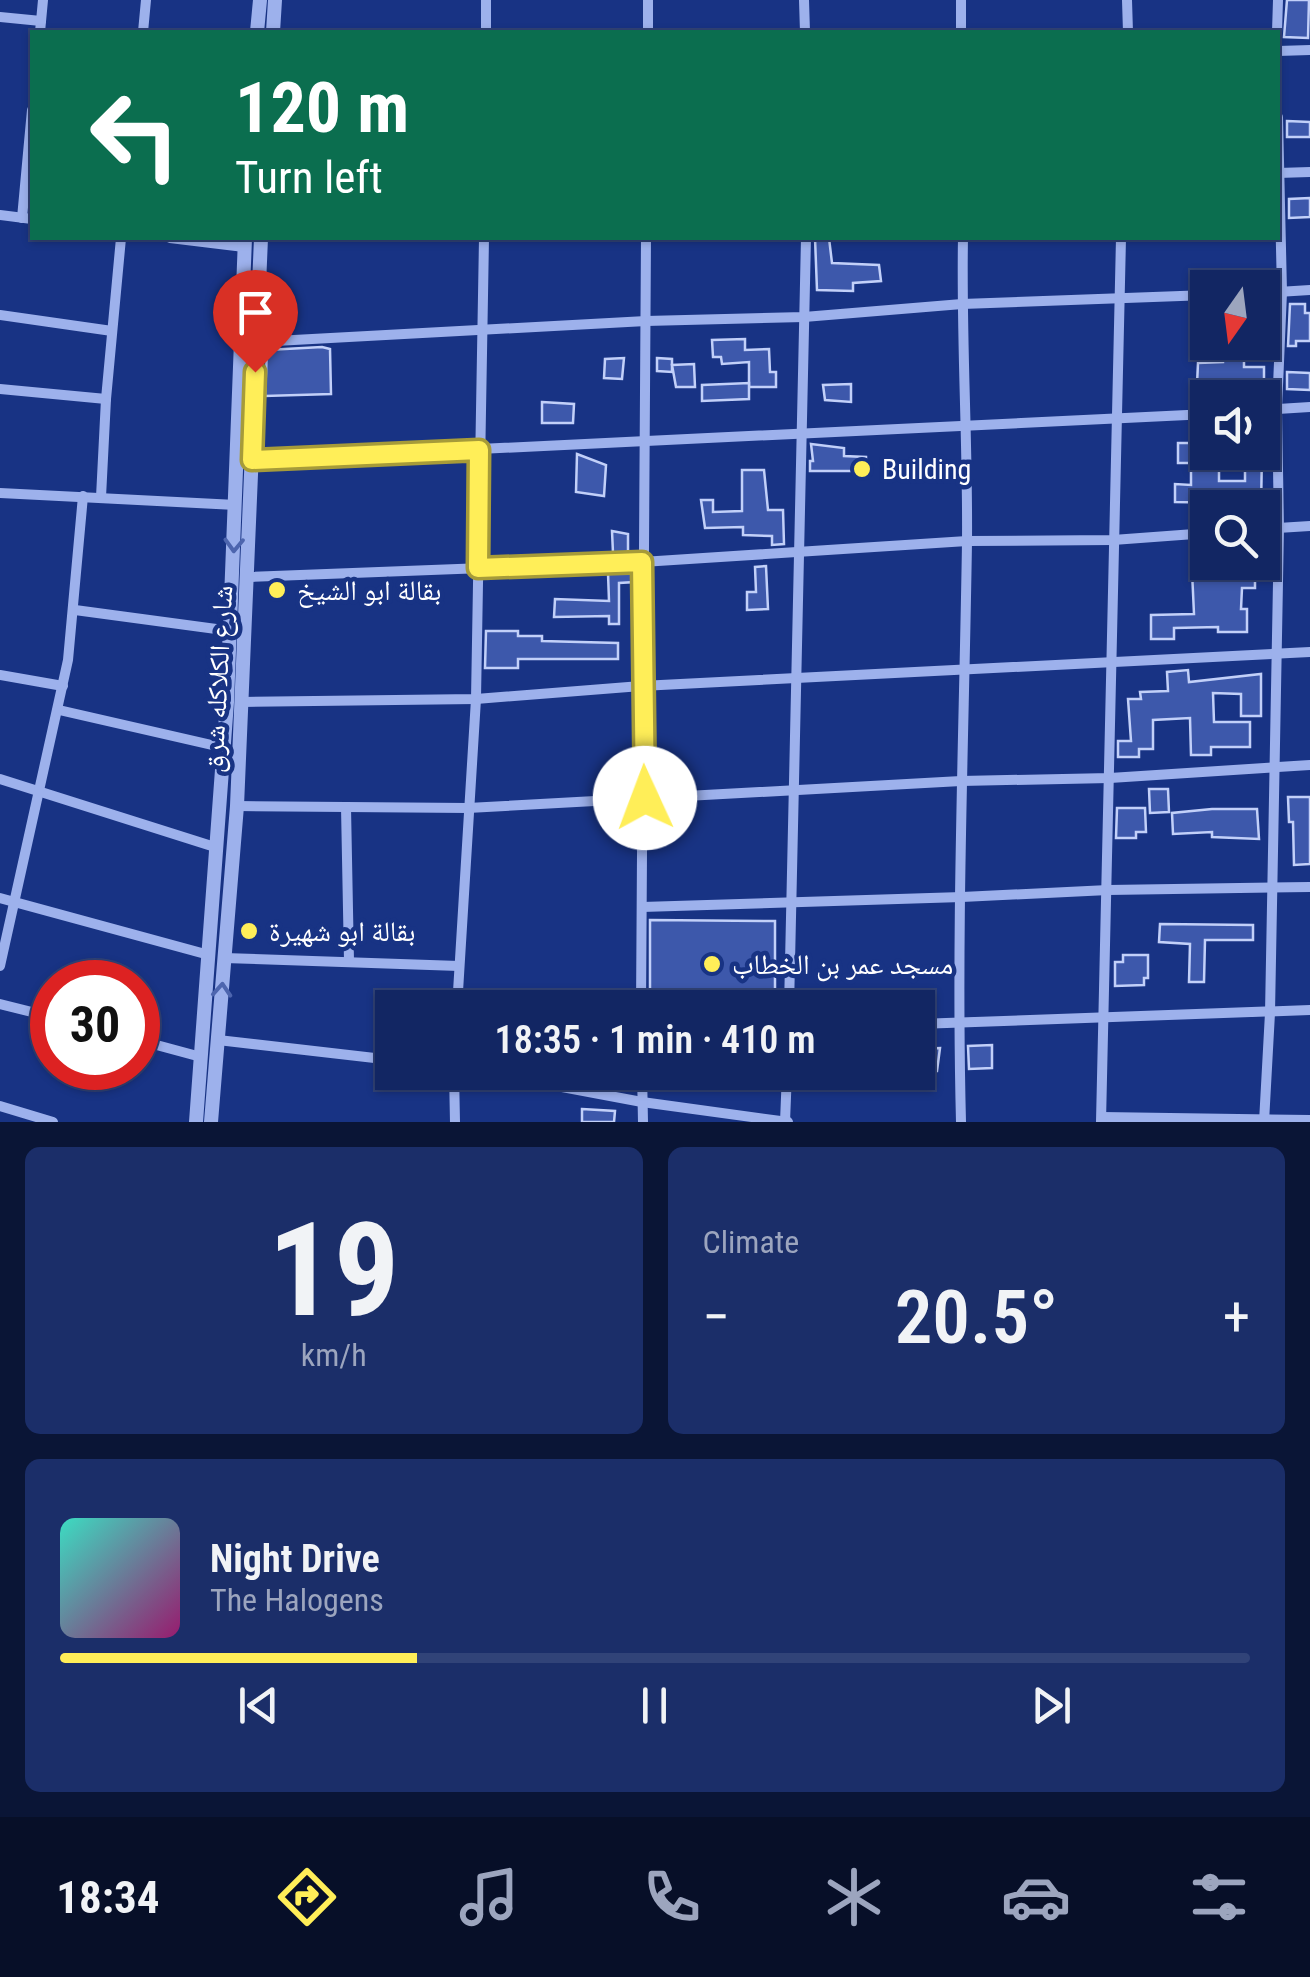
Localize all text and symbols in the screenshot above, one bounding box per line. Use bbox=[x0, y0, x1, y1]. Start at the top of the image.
text: 120 m bbox=[235, 67, 409, 149]
icon: left bbox=[70, 70, 200, 200]
text: Turn left bbox=[235, 151, 383, 204]
pin bbox=[213, 270, 298, 373]
north arrow bbox=[1190, 270, 1280, 360]
map controls bbox=[1190, 270, 1280, 580]
icon: arrive bbox=[228, 285, 283, 340]
button: sound bbox=[1190, 380, 1280, 470]
place label: Building bbox=[882, 453, 971, 486]
marker: Building bbox=[851, 458, 873, 480]
button: search bbox=[1190, 490, 1280, 580]
one-way arrow bbox=[224, 537, 245, 553]
place label: بقالة ابو الشيخ bbox=[297, 574, 441, 608]
marker: بقالة ابو الشيخ bbox=[266, 579, 288, 601]
street label: شارع الكلاكله شرق bbox=[197, 584, 240, 774]
position arrow bbox=[593, 746, 697, 850]
place label: بقالة ابو شهيرة bbox=[269, 915, 415, 948]
marker: بقالة ابو شهيرة bbox=[238, 920, 260, 942]
place label: مسجد عمر بن الخطاب bbox=[732, 948, 953, 982]
marker: مسجد عمر بن الخطاب bbox=[701, 953, 723, 975]
speed limit sign: 30 bbox=[30, 960, 160, 1090]
one-way arrow bbox=[211, 981, 232, 997]
text: 18:35 · 1 min · 410 m bbox=[495, 1018, 815, 1062]
text: 19 bbox=[268, 1194, 399, 1347]
text: Climate bbox=[703, 1223, 799, 1261]
text: 20.5° bbox=[895, 1273, 1058, 1361]
text: − bbox=[703, 1285, 730, 1349]
text: + bbox=[1223, 1285, 1250, 1349]
text: km/h bbox=[301, 1336, 367, 1374]
text: Night Drive bbox=[210, 1537, 380, 1581]
text: The Halogens bbox=[210, 1581, 384, 1619]
icon: previous bbox=[231, 1678, 286, 1733]
icon: pause bbox=[627, 1678, 682, 1733]
icon: next bbox=[1024, 1678, 1079, 1733]
icon: directions bbox=[272, 1862, 342, 1932]
icon: music bbox=[454, 1862, 524, 1932]
icon: phone bbox=[637, 1862, 707, 1932]
icon: climate bbox=[819, 1862, 889, 1932]
icon: car bbox=[1001, 1862, 1071, 1932]
icon: filters bbox=[1184, 1862, 1254, 1932]
text: 18:34 bbox=[56, 1871, 159, 1924]

